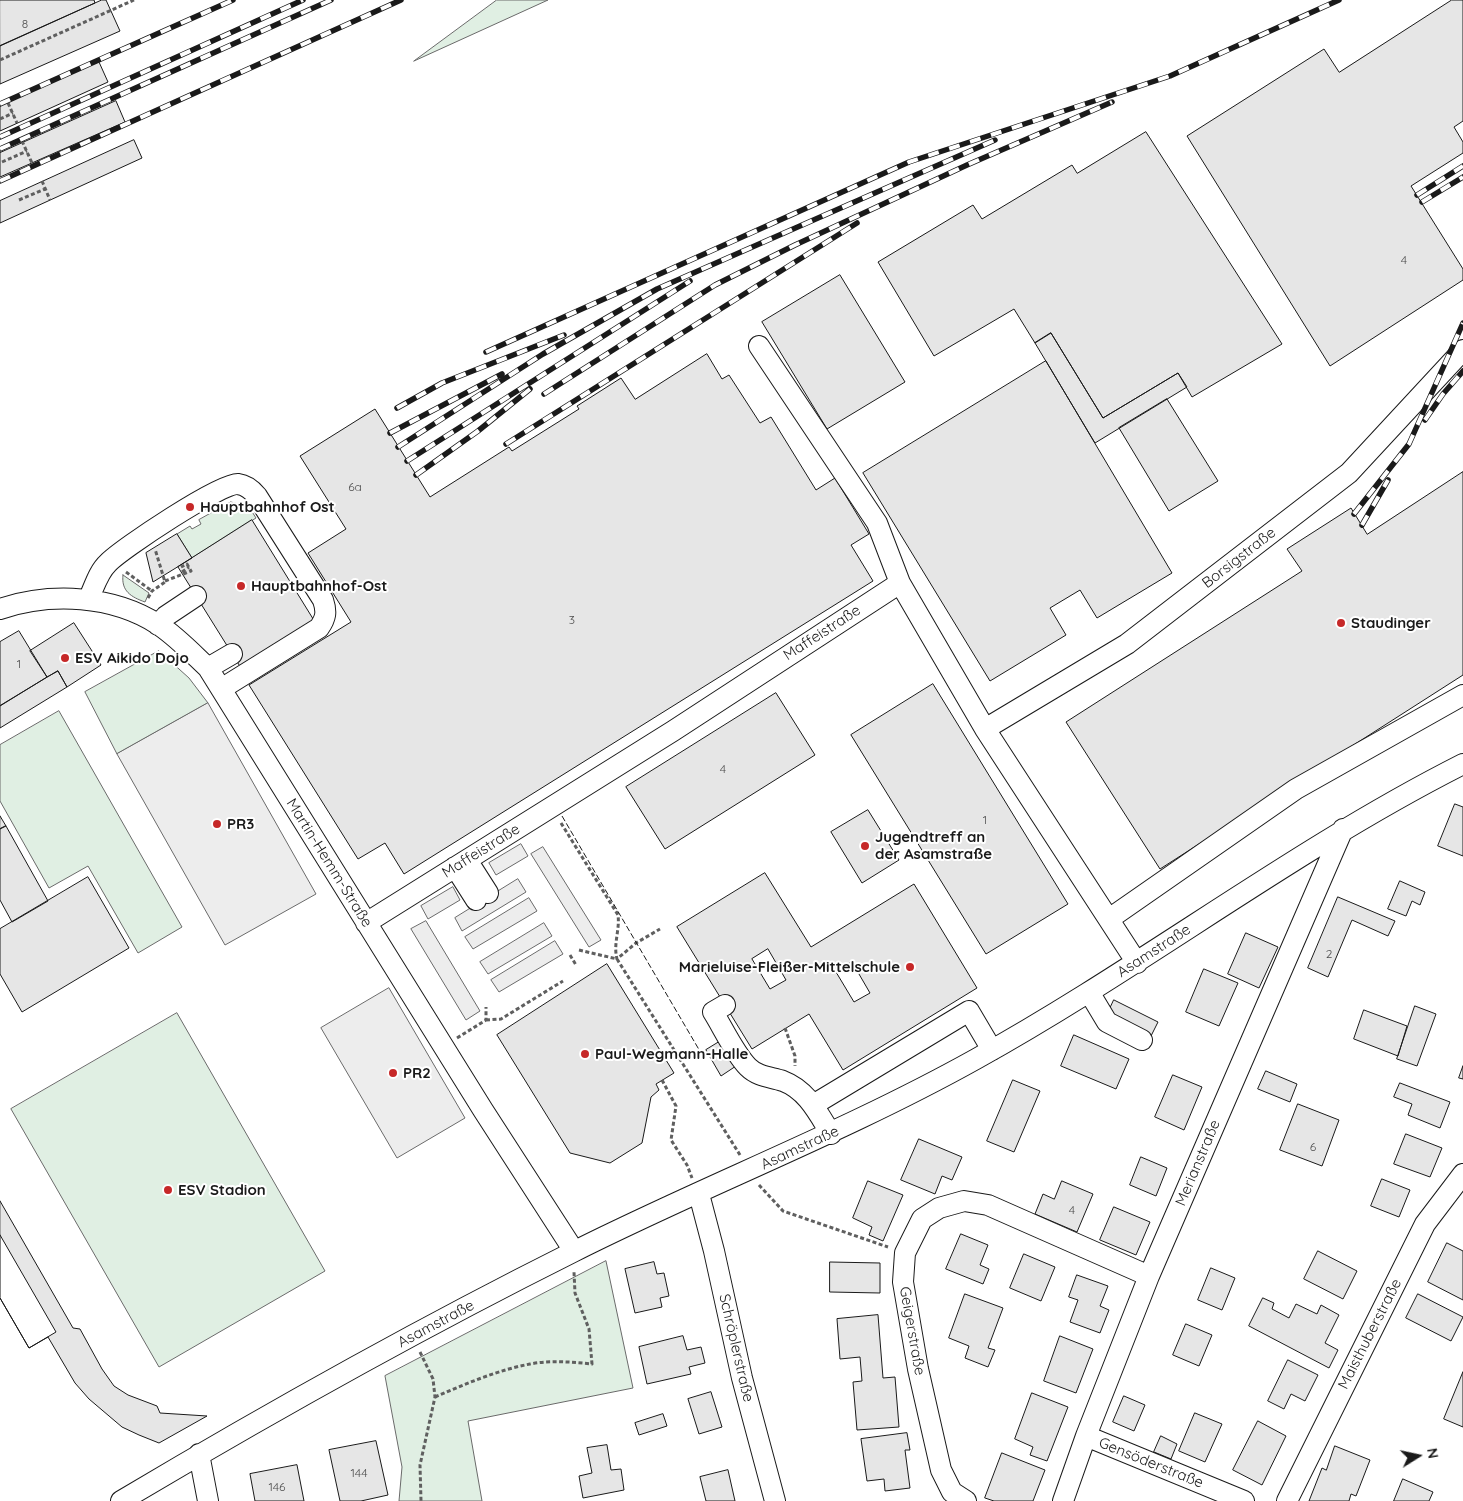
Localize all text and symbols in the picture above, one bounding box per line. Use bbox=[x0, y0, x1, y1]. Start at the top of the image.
house number: 8 bbox=[22, 17, 28, 31]
house number: 4 bbox=[1401, 253, 1407, 267]
house number: 6a bbox=[348, 480, 362, 494]
place label: Hauptbahnhof Ost bbox=[200, 498, 335, 516]
marker: Hauptbahnhof Ost bbox=[184, 501, 196, 513]
street label: Borsigstraße bbox=[1199, 524, 1279, 592]
place label: Hauptbahnhof-Ost bbox=[251, 577, 387, 595]
marker: Hauptbahnhof-Ost bbox=[235, 580, 247, 592]
street label: Maffeistraße bbox=[780, 601, 864, 665]
house number: 3 bbox=[569, 613, 575, 627]
place label: Staudinger bbox=[1351, 614, 1431, 632]
marker: Staudinger bbox=[1335, 617, 1347, 629]
place label: ESV Aikido Dojo bbox=[75, 649, 189, 667]
marker: ESV Aikido Dojo bbox=[59, 652, 71, 664]
house number: 1 bbox=[17, 657, 21, 671]
house number: 4 bbox=[720, 762, 726, 776]
street label: Martin-Hemm-Straße bbox=[282, 795, 376, 931]
house number: 1 bbox=[983, 813, 987, 827]
place label: PR3 bbox=[227, 815, 254, 833]
marker: PR3 bbox=[211, 818, 223, 830]
street label: Maffeistraße bbox=[439, 820, 523, 882]
place label: Jugendtreff an der Asamstraße bbox=[875, 828, 992, 863]
marker: Jugendtreff an der Asamstraße bbox=[859, 840, 871, 852]
street label: Asamstraße bbox=[1114, 921, 1194, 981]
house number: 2 bbox=[1326, 947, 1332, 961]
place label: Marieluise-Fleißer-Mittelschule bbox=[679, 958, 900, 976]
marker: Marieluise-Fleißer-Mittelschule bbox=[904, 961, 916, 973]
place label: Paul-Wegmann-Halle bbox=[595, 1045, 748, 1063]
marker: Paul-Wegmann-Halle bbox=[579, 1048, 591, 1060]
place label: PR2 bbox=[403, 1064, 431, 1082]
marker: PR2 bbox=[387, 1067, 399, 1079]
street label: Merianstraße bbox=[1172, 1117, 1224, 1209]
street label: Asamstraße bbox=[758, 1122, 842, 1174]
house number: 6 bbox=[1310, 1140, 1316, 1154]
place label: ESV Stadion bbox=[178, 1181, 266, 1199]
marker: ESV Stadion bbox=[162, 1184, 174, 1196]
house number: 4 bbox=[1069, 1203, 1075, 1217]
street label: Maisthuberstraße bbox=[1334, 1276, 1406, 1392]
street label: Geigerstraße bbox=[895, 1285, 929, 1377]
street label: Schröplerstraße bbox=[715, 1292, 757, 1404]
street label: Asamstraße bbox=[395, 1296, 477, 1352]
north arrow bbox=[1393, 1431, 1443, 1481]
street label: Gensöderstraße bbox=[1096, 1434, 1206, 1492]
text: N bbox=[1423, 1447, 1443, 1460]
house number: 144 bbox=[351, 1466, 367, 1480]
house number: 146 bbox=[268, 1480, 286, 1494]

